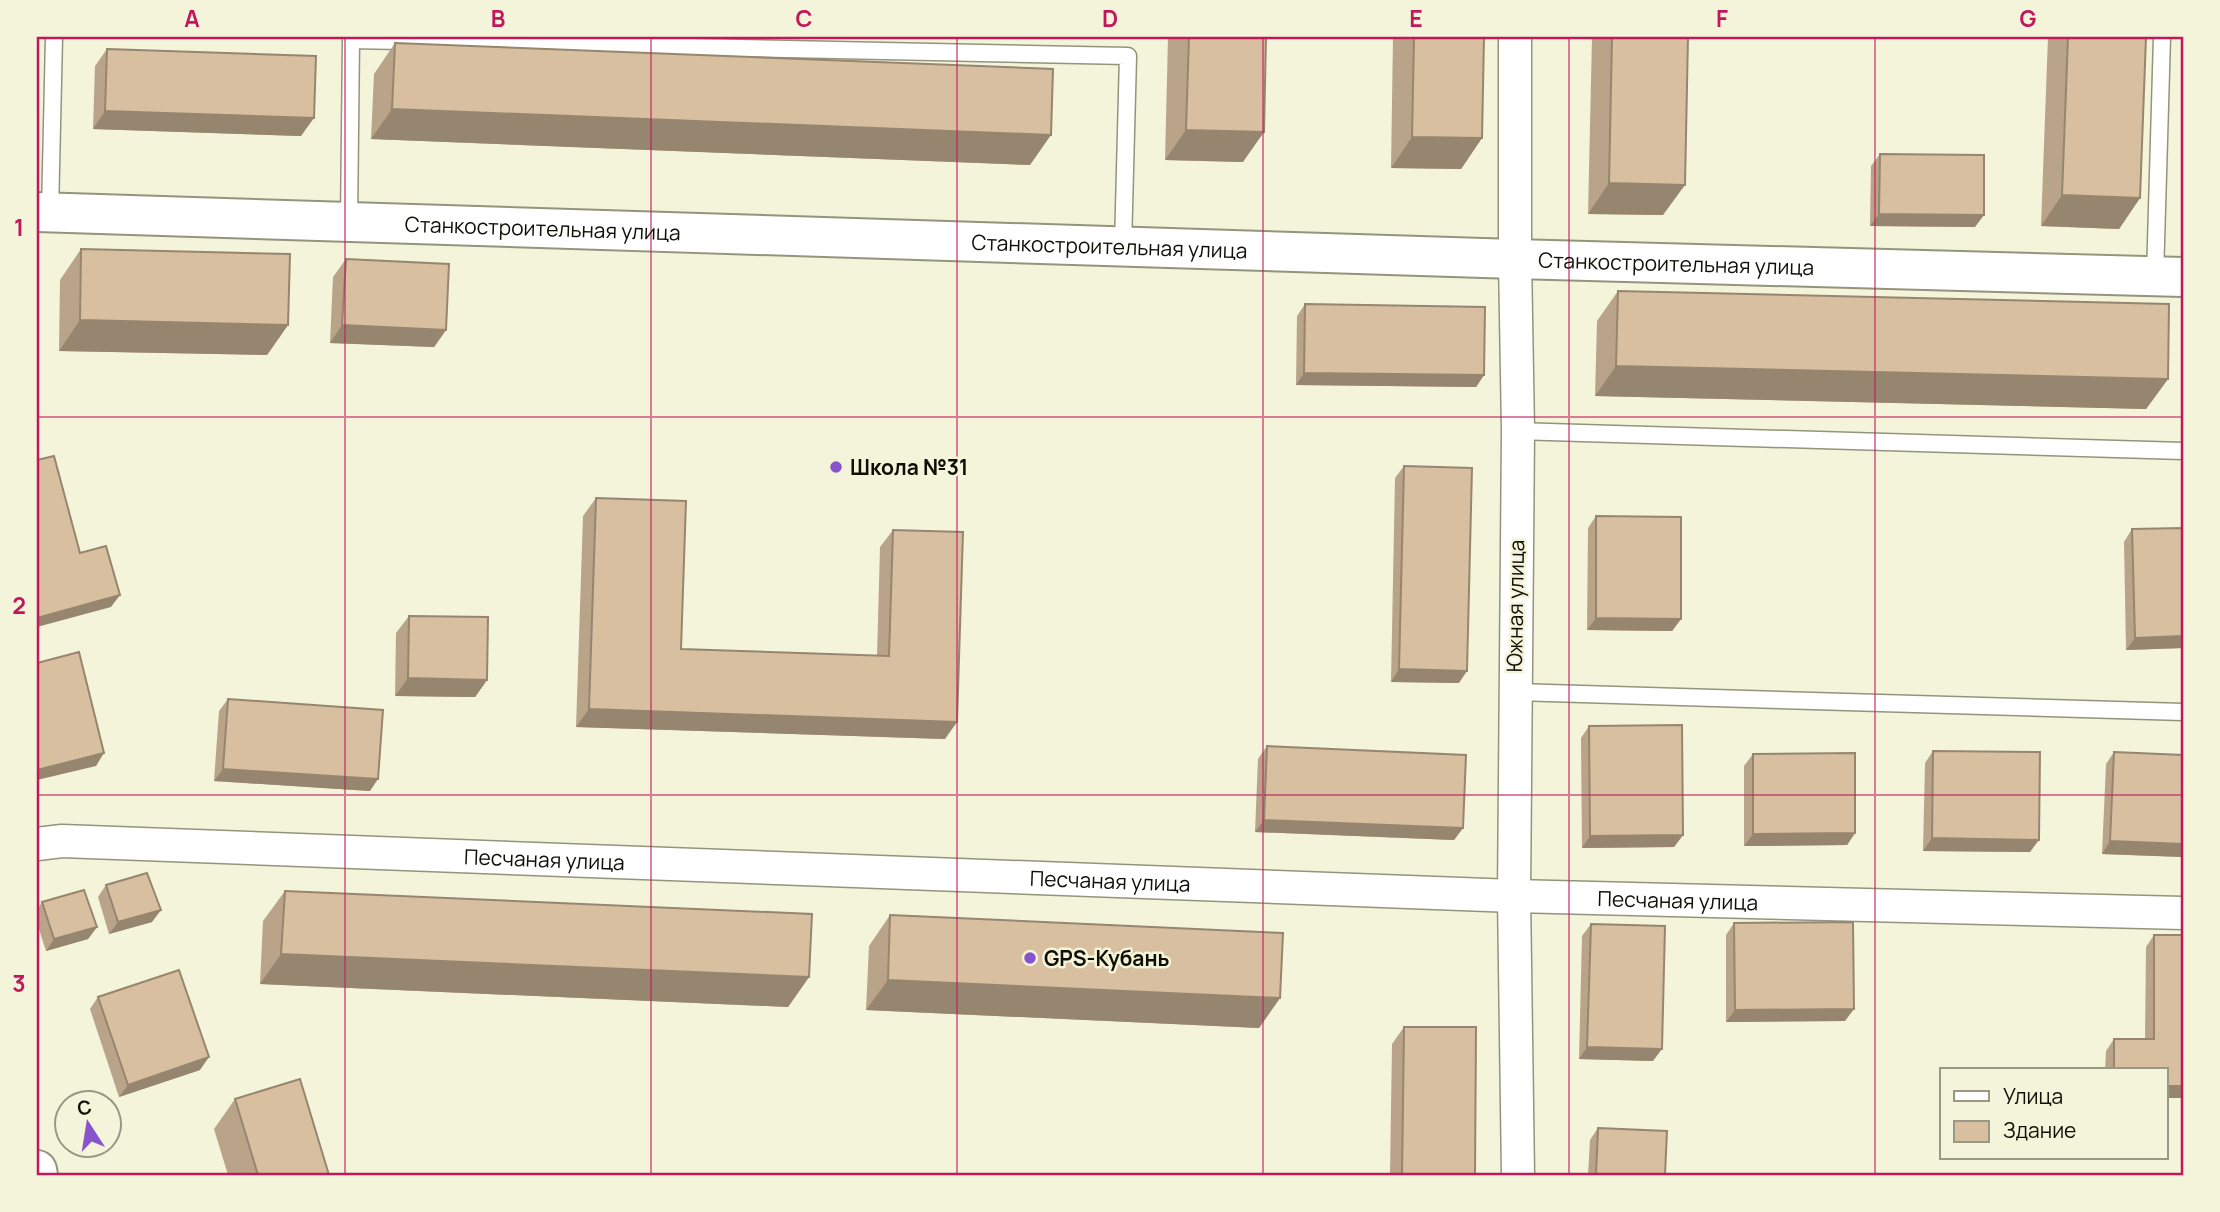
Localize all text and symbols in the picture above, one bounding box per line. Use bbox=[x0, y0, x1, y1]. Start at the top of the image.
text: A bbox=[184, 2, 200, 34]
text: B bbox=[491, 2, 505, 34]
text: C bbox=[796, 2, 813, 34]
text: D bbox=[1102, 2, 1118, 34]
text: E bbox=[1409, 2, 1423, 34]
text: F bbox=[1716, 2, 1728, 34]
text: G bbox=[2020, 2, 2037, 34]
street label: Станкостроительная улица bbox=[404, 210, 681, 246]
text: 1 bbox=[14, 211, 24, 243]
street label: Станкостроительная улица bbox=[971, 228, 1248, 264]
street label: Станкостроительная улица bbox=[1538, 246, 1815, 281]
place label: Школа №31 bbox=[850, 453, 968, 481]
marker: Школа №31 bbox=[828, 459, 844, 475]
street label: Южная улица bbox=[1500, 539, 1530, 673]
text: 2 bbox=[12, 589, 26, 621]
street label: Песчаная улица bbox=[464, 842, 625, 876]
street label: Песчаная улица bbox=[1029, 864, 1191, 898]
street label: Песчаная улица bbox=[1597, 884, 1758, 916]
place label: GPS-Кубань bbox=[1044, 944, 1170, 972]
marker: GPS-Кубань bbox=[1022, 950, 1038, 966]
text: 3 bbox=[12, 967, 26, 999]
legend bbox=[1940, 1068, 2168, 1160]
text: Улица bbox=[2003, 1082, 2063, 1110]
north arrow bbox=[52, 1090, 122, 1160]
text: С bbox=[75, 1093, 94, 1122]
text: Здание bbox=[2003, 1116, 2076, 1144]

